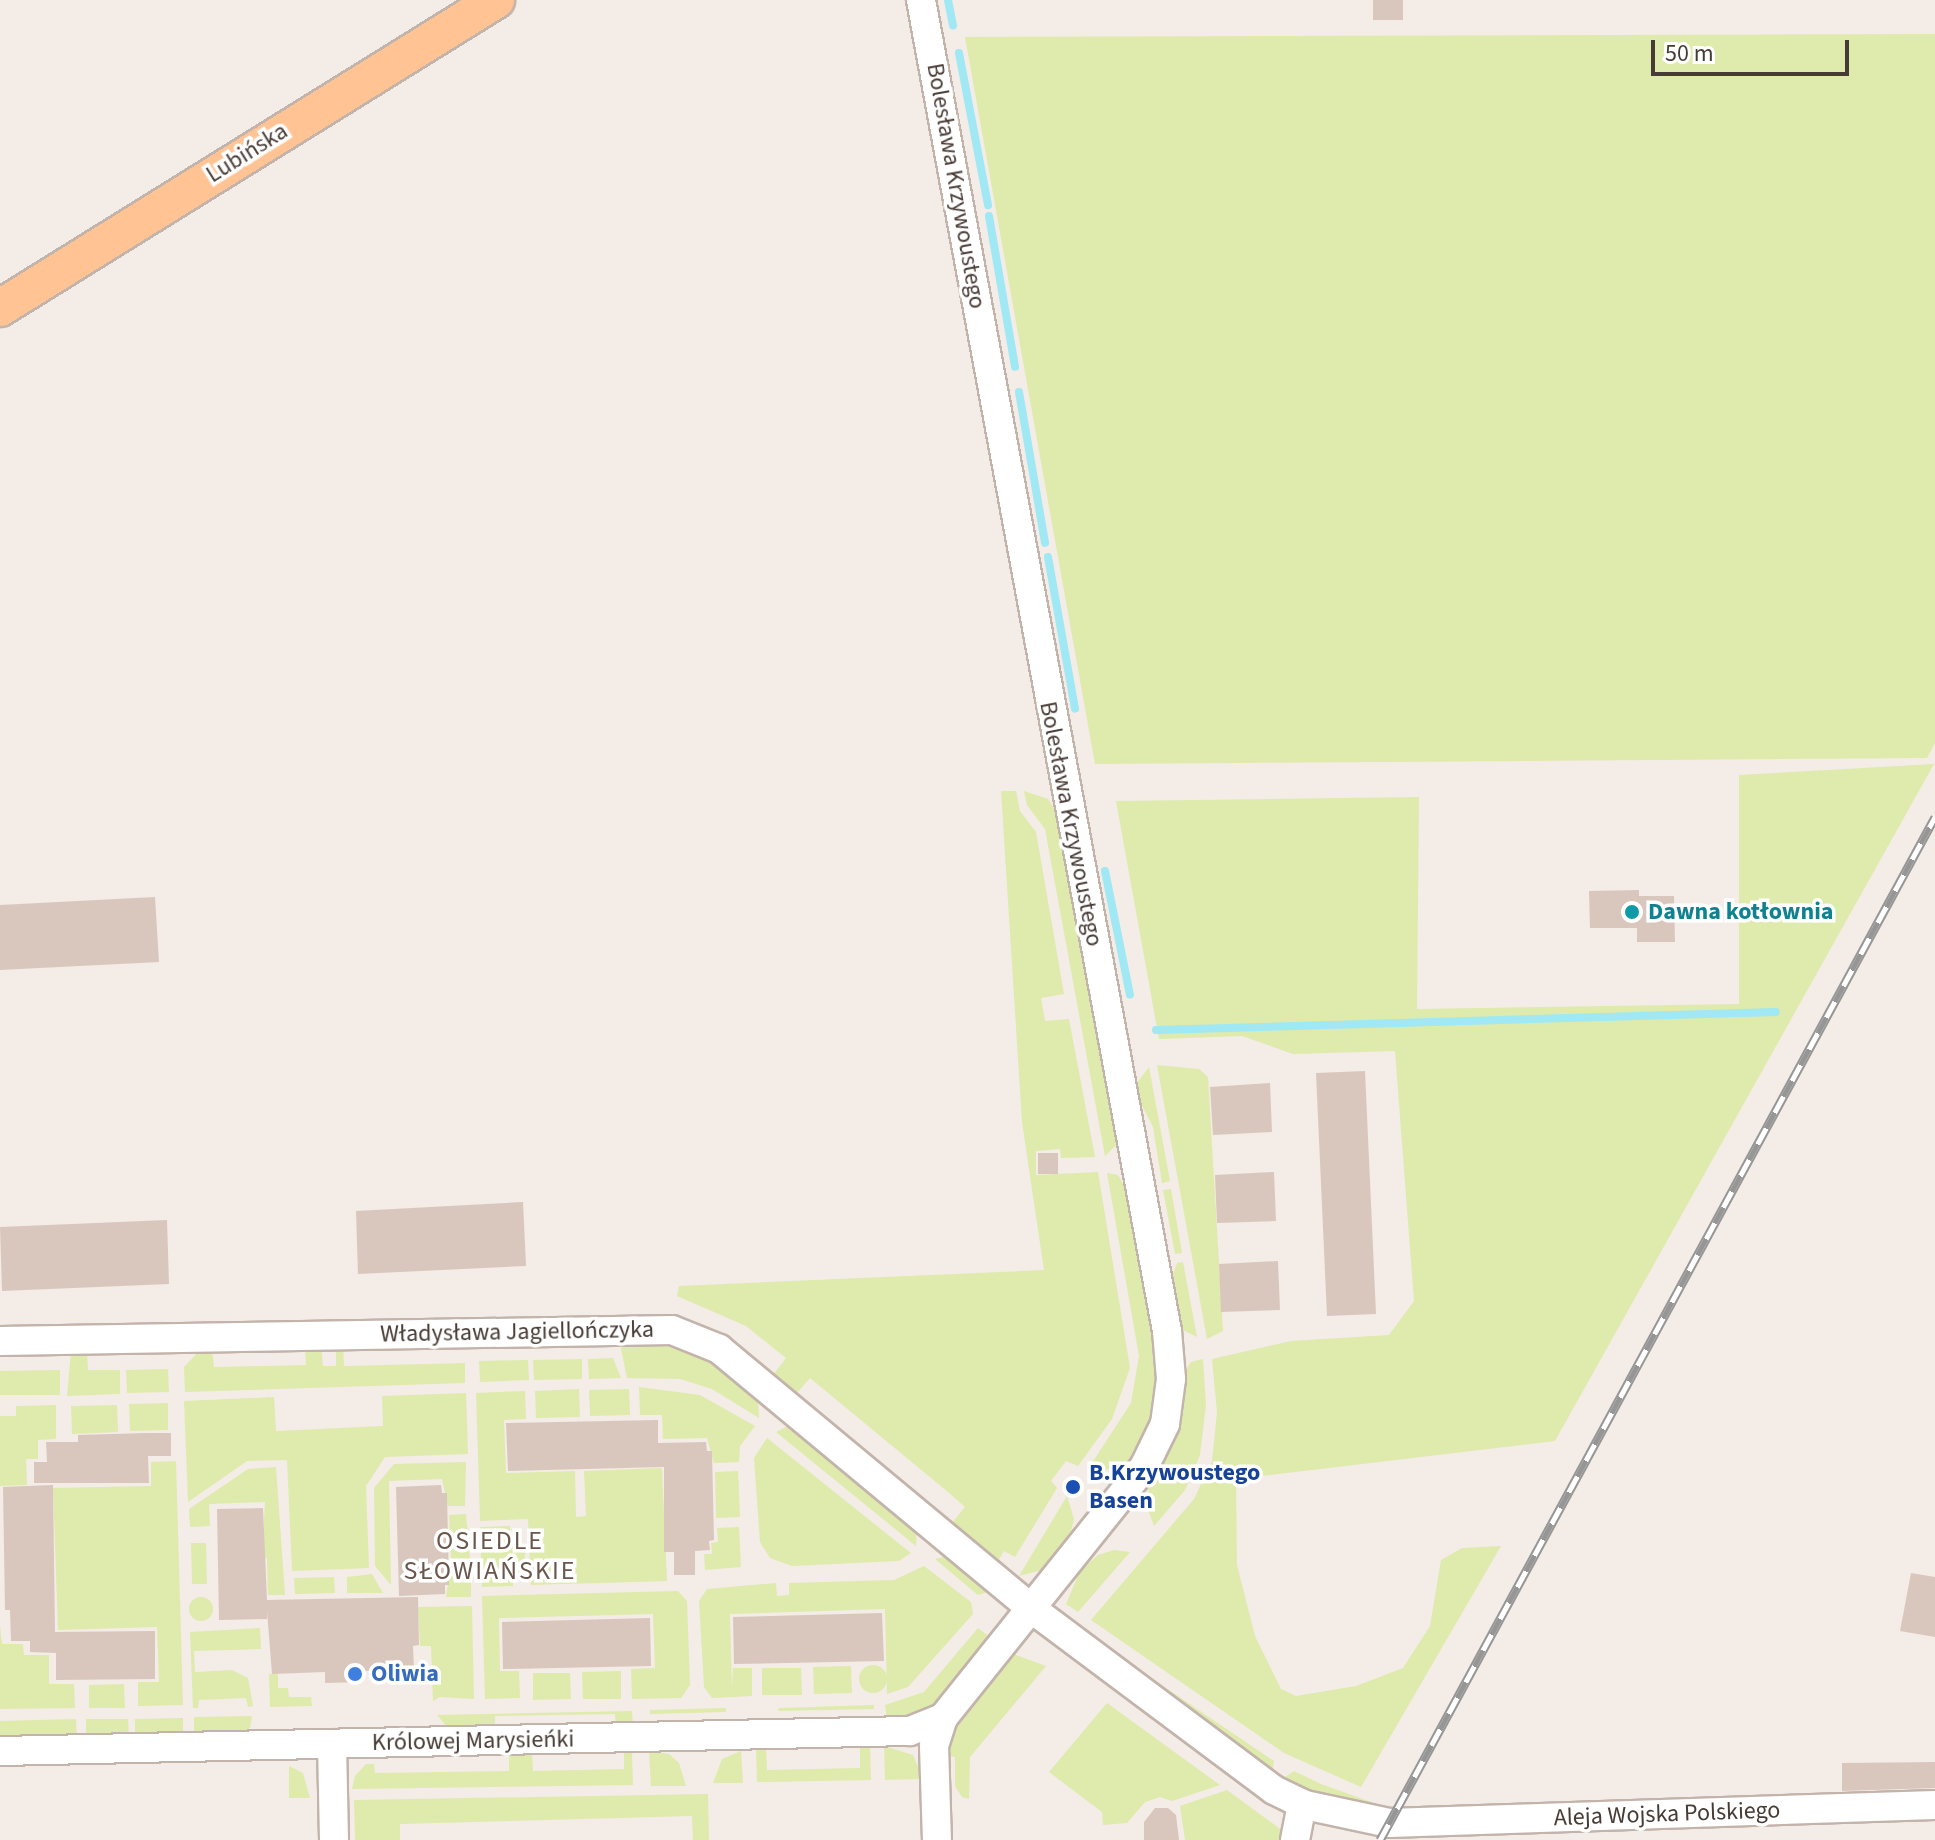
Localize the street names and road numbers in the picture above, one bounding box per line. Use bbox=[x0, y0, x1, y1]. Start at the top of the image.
street label: Bolesława Krzywoustego bbox=[920, 61, 992, 311]
street label: Lubińska bbox=[201, 117, 293, 189]
street label: Bolesława Krzywoustego bbox=[1033, 699, 1109, 949]
street label: Władysława Jagiellończyka bbox=[380, 1315, 654, 1349]
street label: Królowej Marysieńki bbox=[372, 1725, 574, 1757]
street label: Aleja Wojska Polskiego bbox=[1553, 1796, 1781, 1832]

